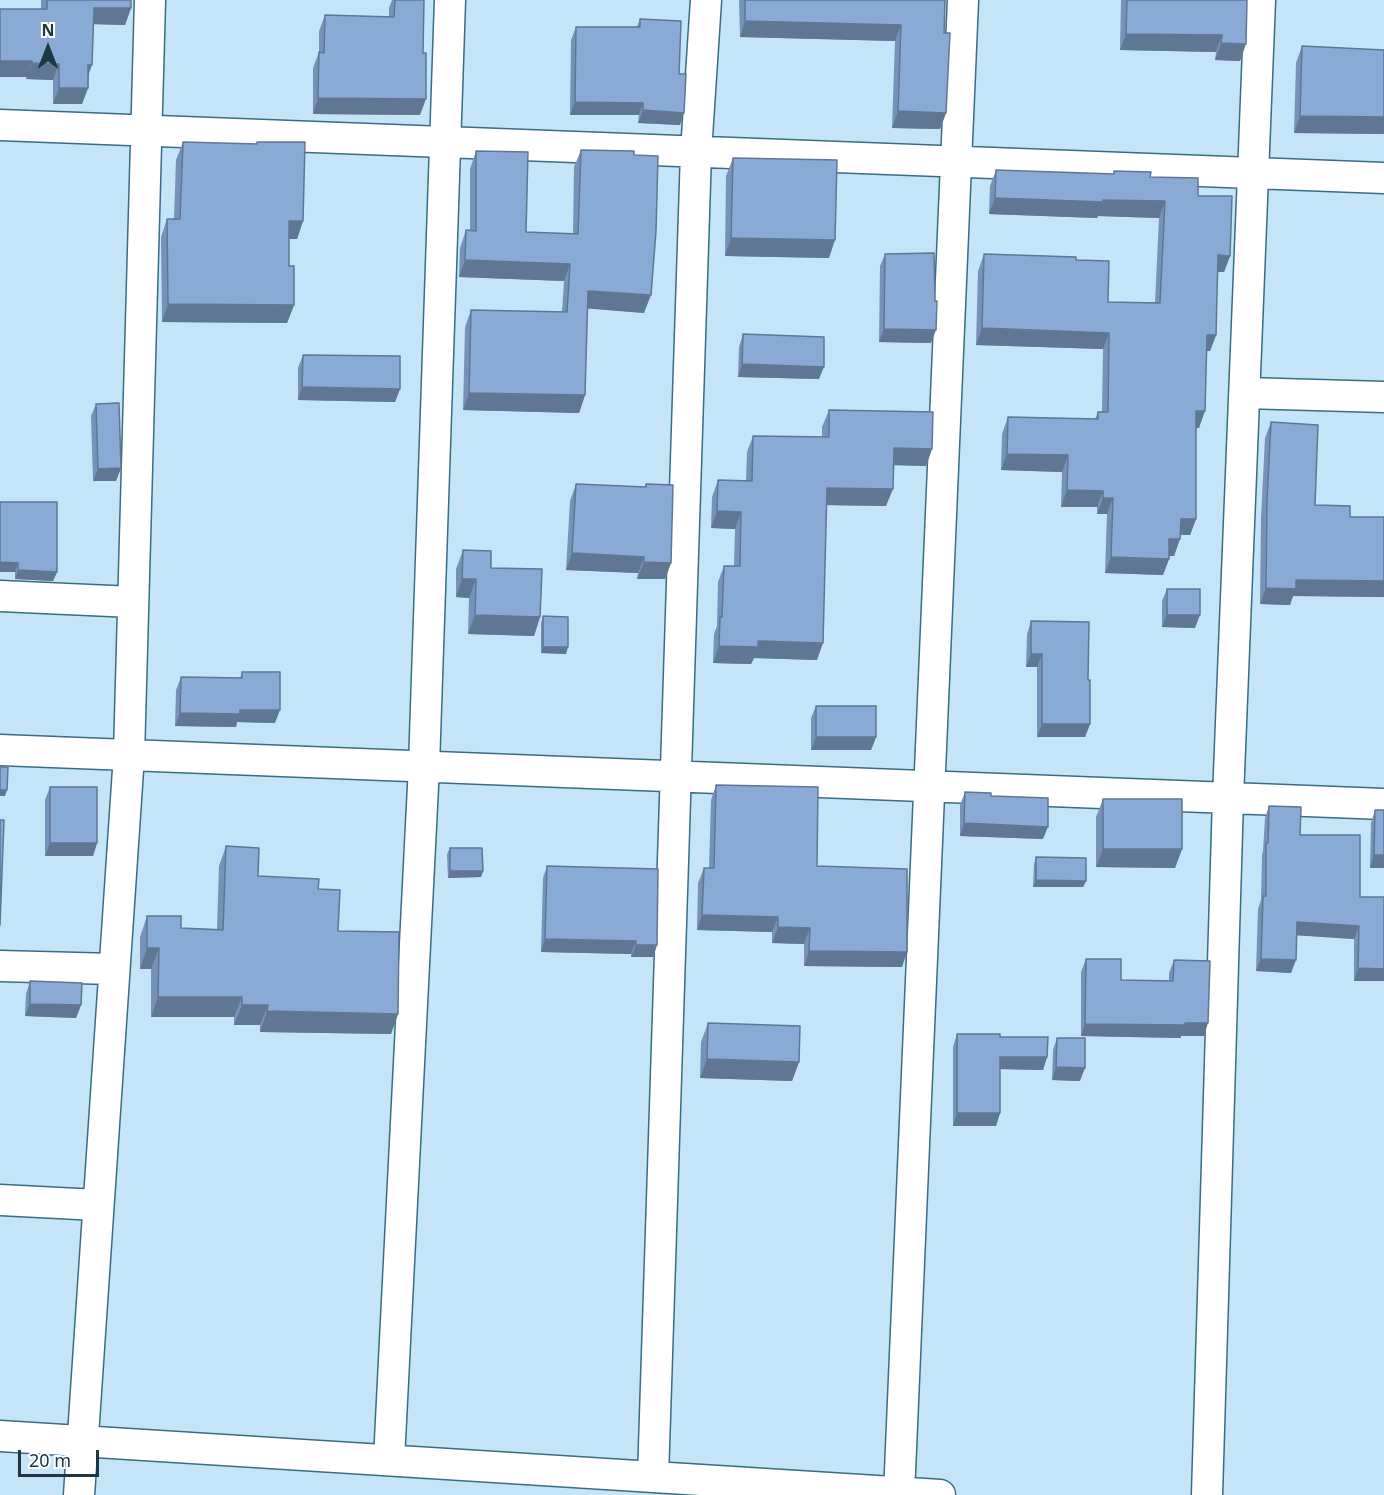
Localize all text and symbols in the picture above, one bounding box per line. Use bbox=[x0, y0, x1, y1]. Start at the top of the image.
north arrow bbox=[18, 18, 78, 78]
text: N bbox=[41, 19, 55, 41]
scale bar bbox=[21, 1438, 102, 1476]
text: 20 m bbox=[29, 1448, 71, 1472]

